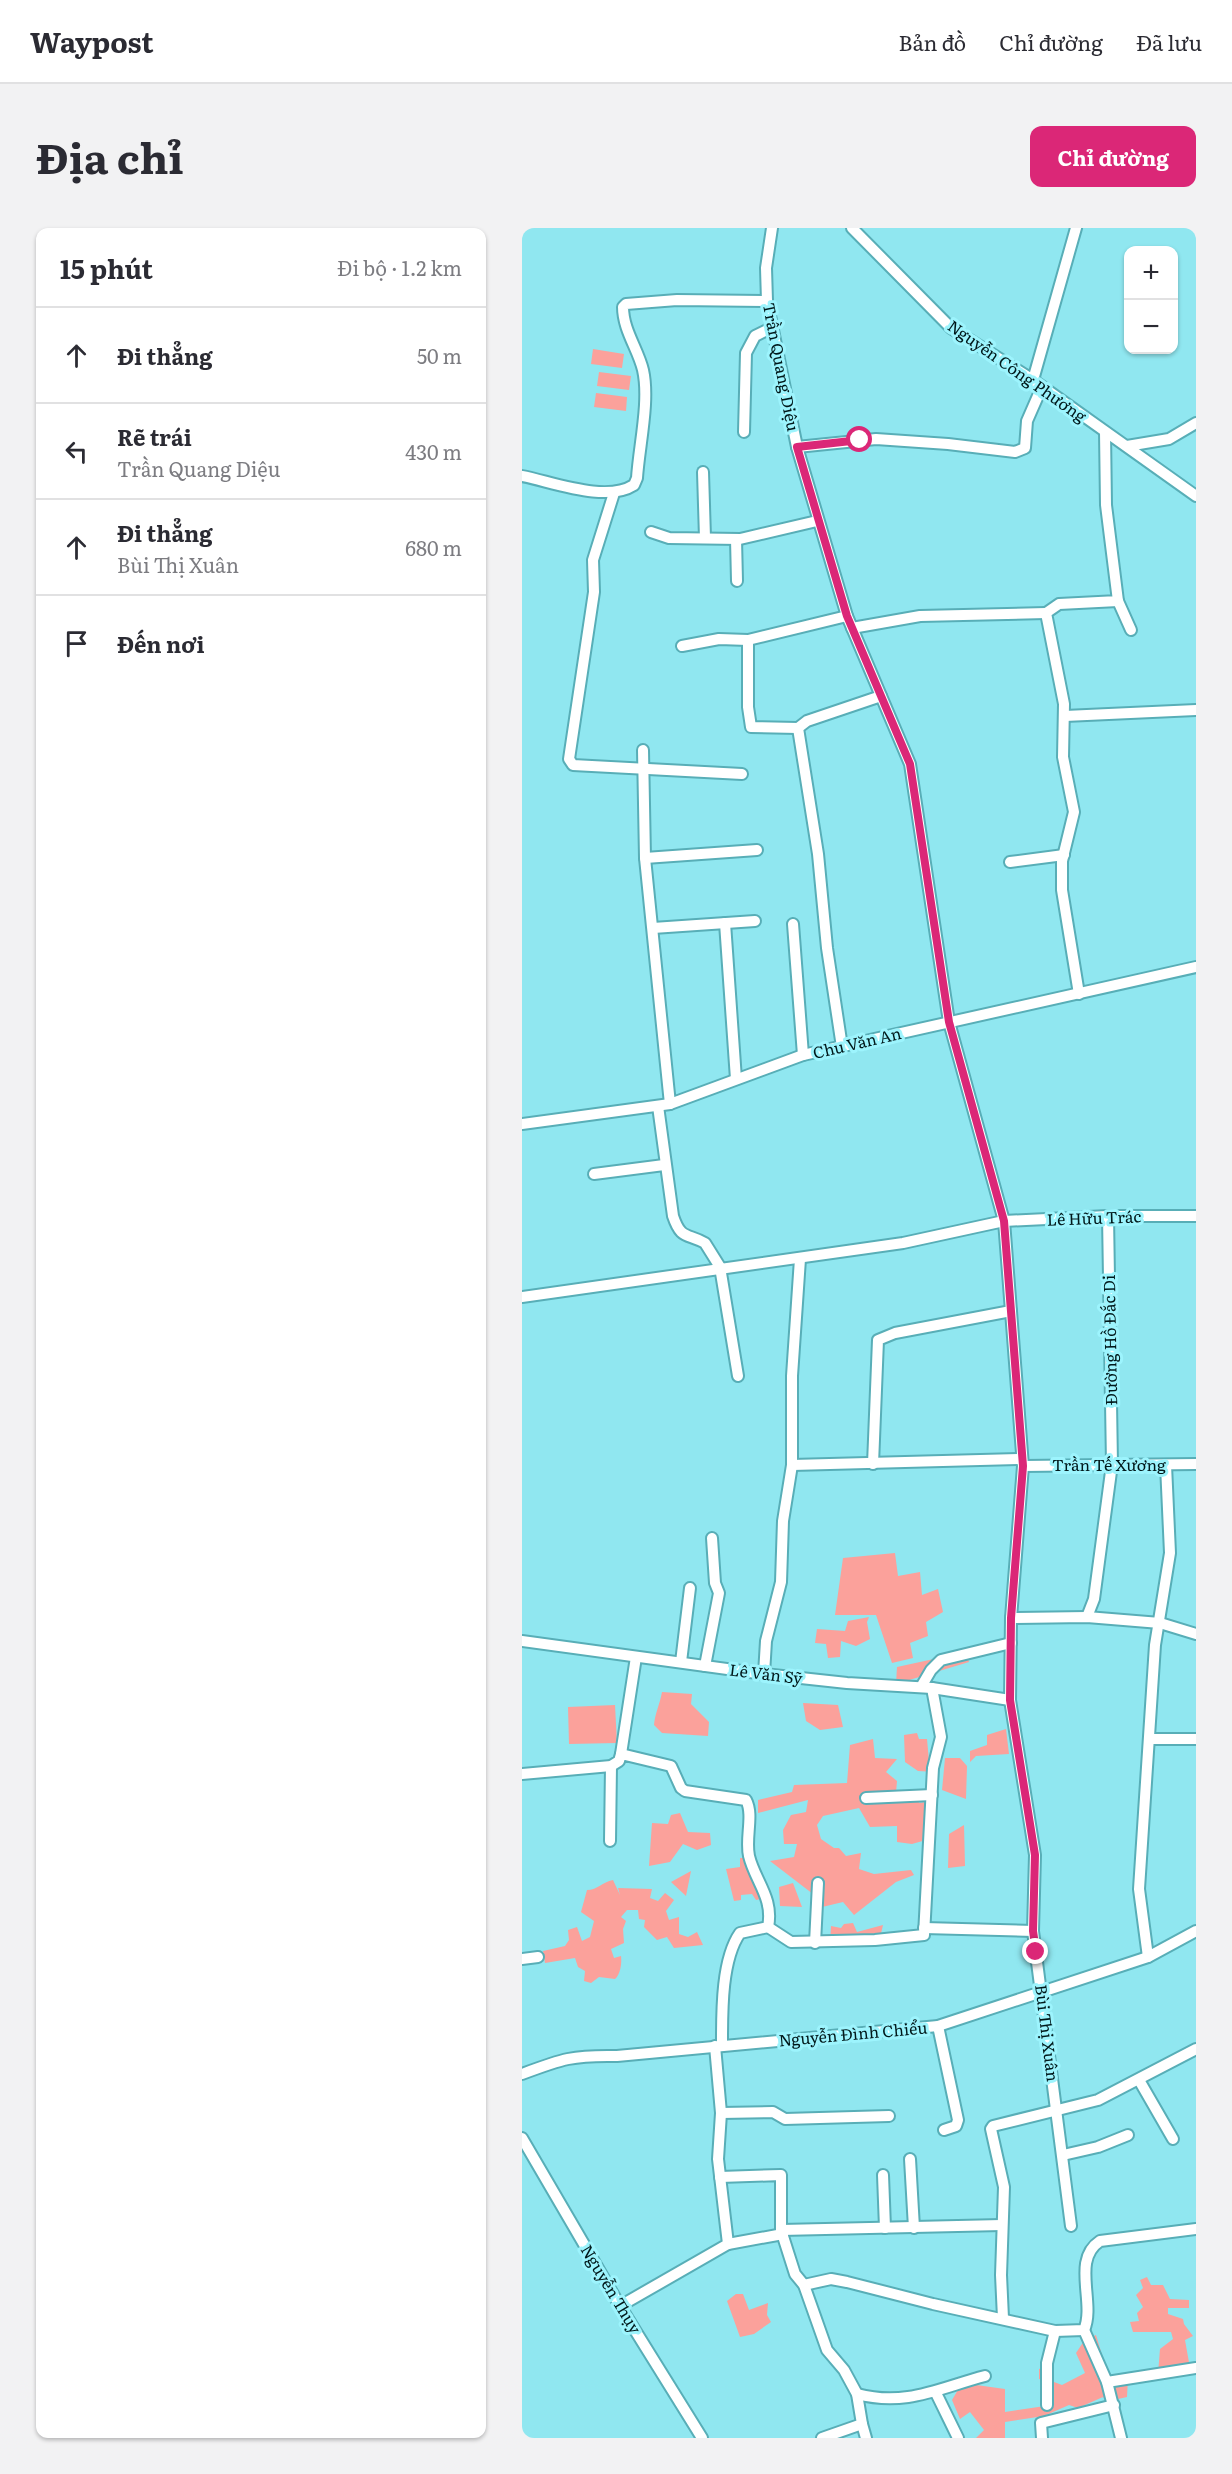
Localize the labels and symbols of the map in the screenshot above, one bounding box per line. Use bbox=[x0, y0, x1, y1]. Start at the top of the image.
street label: Trần Quang Diệu bbox=[758, 300, 806, 433]
street label: Nguyễn Công Phương bbox=[943, 313, 1092, 427]
route start bbox=[846, 426, 872, 452]
street label: Chu Văn An bbox=[810, 1020, 904, 1064]
street label: Lê Hữu Trác bbox=[1046, 1203, 1142, 1231]
street label: Đường Hồ Đắc Di bbox=[1096, 1275, 1122, 1405]
street label: Trần Tế Xương bbox=[1052, 1452, 1166, 1476]
street label: Lê Văn Sỹ bbox=[728, 1657, 805, 1689]
route end bbox=[1022, 1938, 1048, 1964]
street label: Bùi Thị Xuân bbox=[1030, 1983, 1066, 2083]
street label: Nguyễn Đình Chiểu bbox=[778, 2015, 928, 2051]
street label: Nguyễn Thụy bbox=[576, 2239, 648, 2338]

